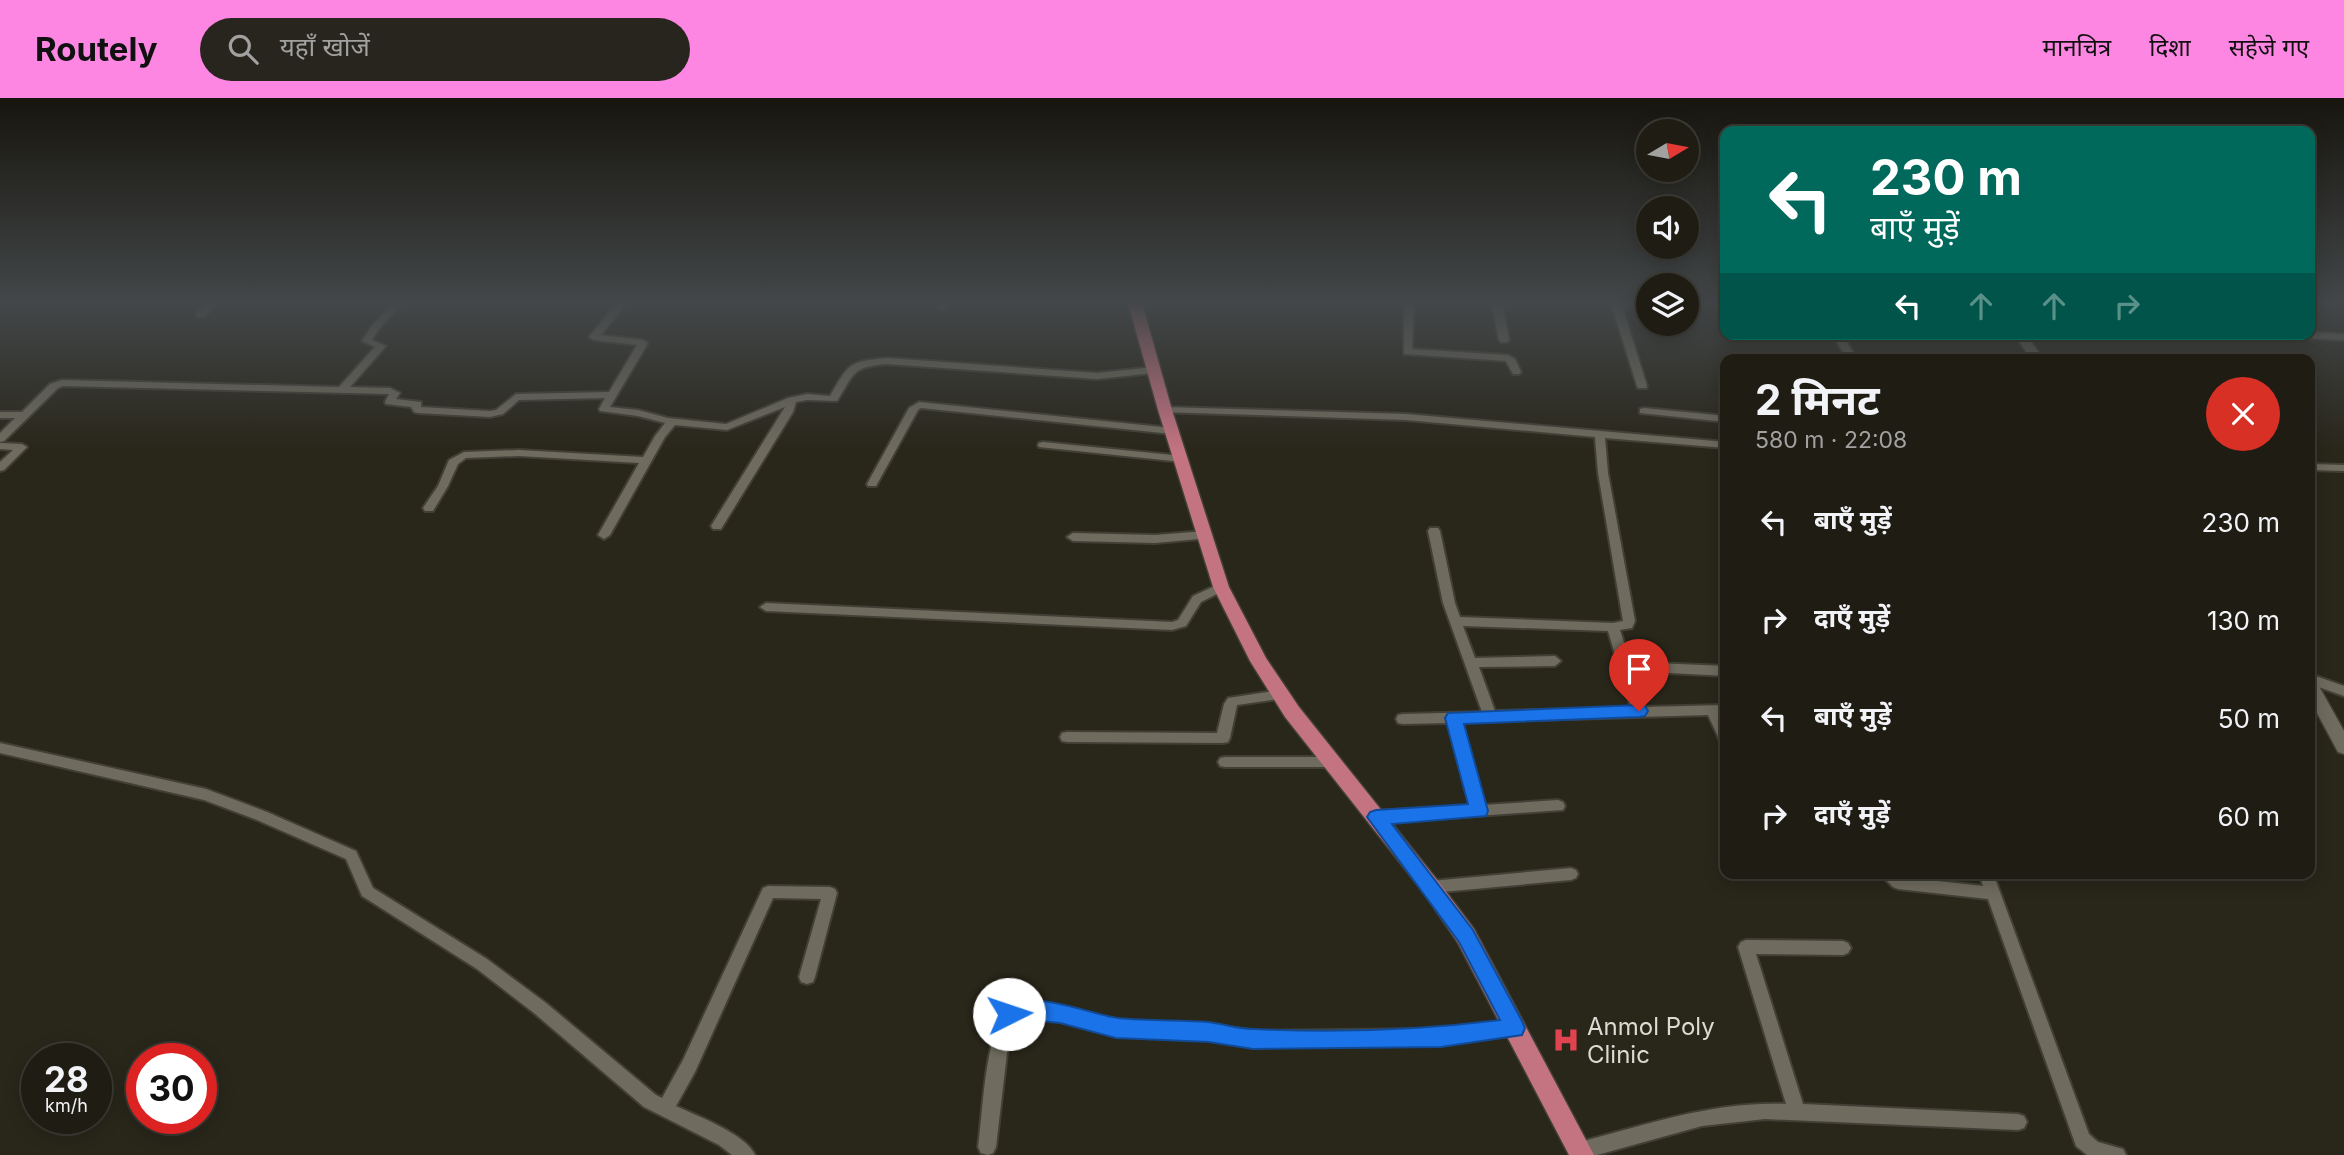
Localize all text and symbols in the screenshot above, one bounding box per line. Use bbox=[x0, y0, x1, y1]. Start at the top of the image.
search box bbox=[200, 18, 690, 81]
text: Routely bbox=[35, 29, 158, 69]
icon: search bbox=[224, 30, 262, 68]
text: यहाँ खोजें bbox=[280, 31, 370, 62]
text: मानचित्र bbox=[2043, 33, 2111, 62]
text: दिशा bbox=[2149, 33, 2191, 62]
text: सहेजे गए bbox=[2229, 33, 2309, 62]
north arrow bbox=[1636, 119, 1699, 182]
map controls bbox=[1636, 119, 1699, 336]
text: 230 m bbox=[1870, 148, 2022, 207]
icon: left bbox=[1755, 154, 1846, 245]
button: sound bbox=[1636, 196, 1699, 259]
text: बाएँ मुड़ें bbox=[1870, 208, 1960, 247]
button: layers bbox=[1636, 273, 1699, 336]
icon: left bbox=[1889, 287, 1927, 325]
icon: ahead bbox=[1962, 287, 2000, 325]
icon: ahead bbox=[2035, 287, 2073, 325]
icon: right bbox=[2108, 287, 2146, 325]
text: 2 मिनट bbox=[1755, 374, 1880, 425]
button: close bbox=[2206, 377, 2280, 451]
text: 580 m · 22:08 bbox=[1755, 426, 1907, 454]
icon: left bbox=[1755, 503, 1793, 541]
text: बाएँ मुड़ें bbox=[1814, 504, 1891, 535]
text: 230 m bbox=[2202, 507, 2280, 538]
icon: right bbox=[1755, 601, 1793, 639]
text: दाएँ मुड़ें bbox=[1814, 602, 1890, 633]
text: 130 m bbox=[2207, 605, 2280, 636]
pin bbox=[1609, 639, 1669, 711]
icon: arrive bbox=[1620, 650, 1658, 688]
icon: left bbox=[1755, 699, 1793, 737]
text: बाएँ मुड़ें bbox=[1814, 700, 1891, 731]
text: 50 m bbox=[2218, 703, 2280, 734]
icon: right bbox=[1755, 797, 1793, 835]
text: दाएँ मुड़ें bbox=[1814, 798, 1890, 829]
text: 60 m bbox=[2217, 801, 2280, 832]
position arrow bbox=[972, 977, 1046, 1051]
place label: Anmol Poly Clinic bbox=[1587, 1012, 1715, 1069]
hospital icon: Anmol Poly Clinic bbox=[1551, 1025, 1581, 1055]
speed limit sign: 30 bbox=[126, 1043, 217, 1134]
text: 28 bbox=[44, 1058, 89, 1100]
text: km/h bbox=[45, 1095, 88, 1116]

